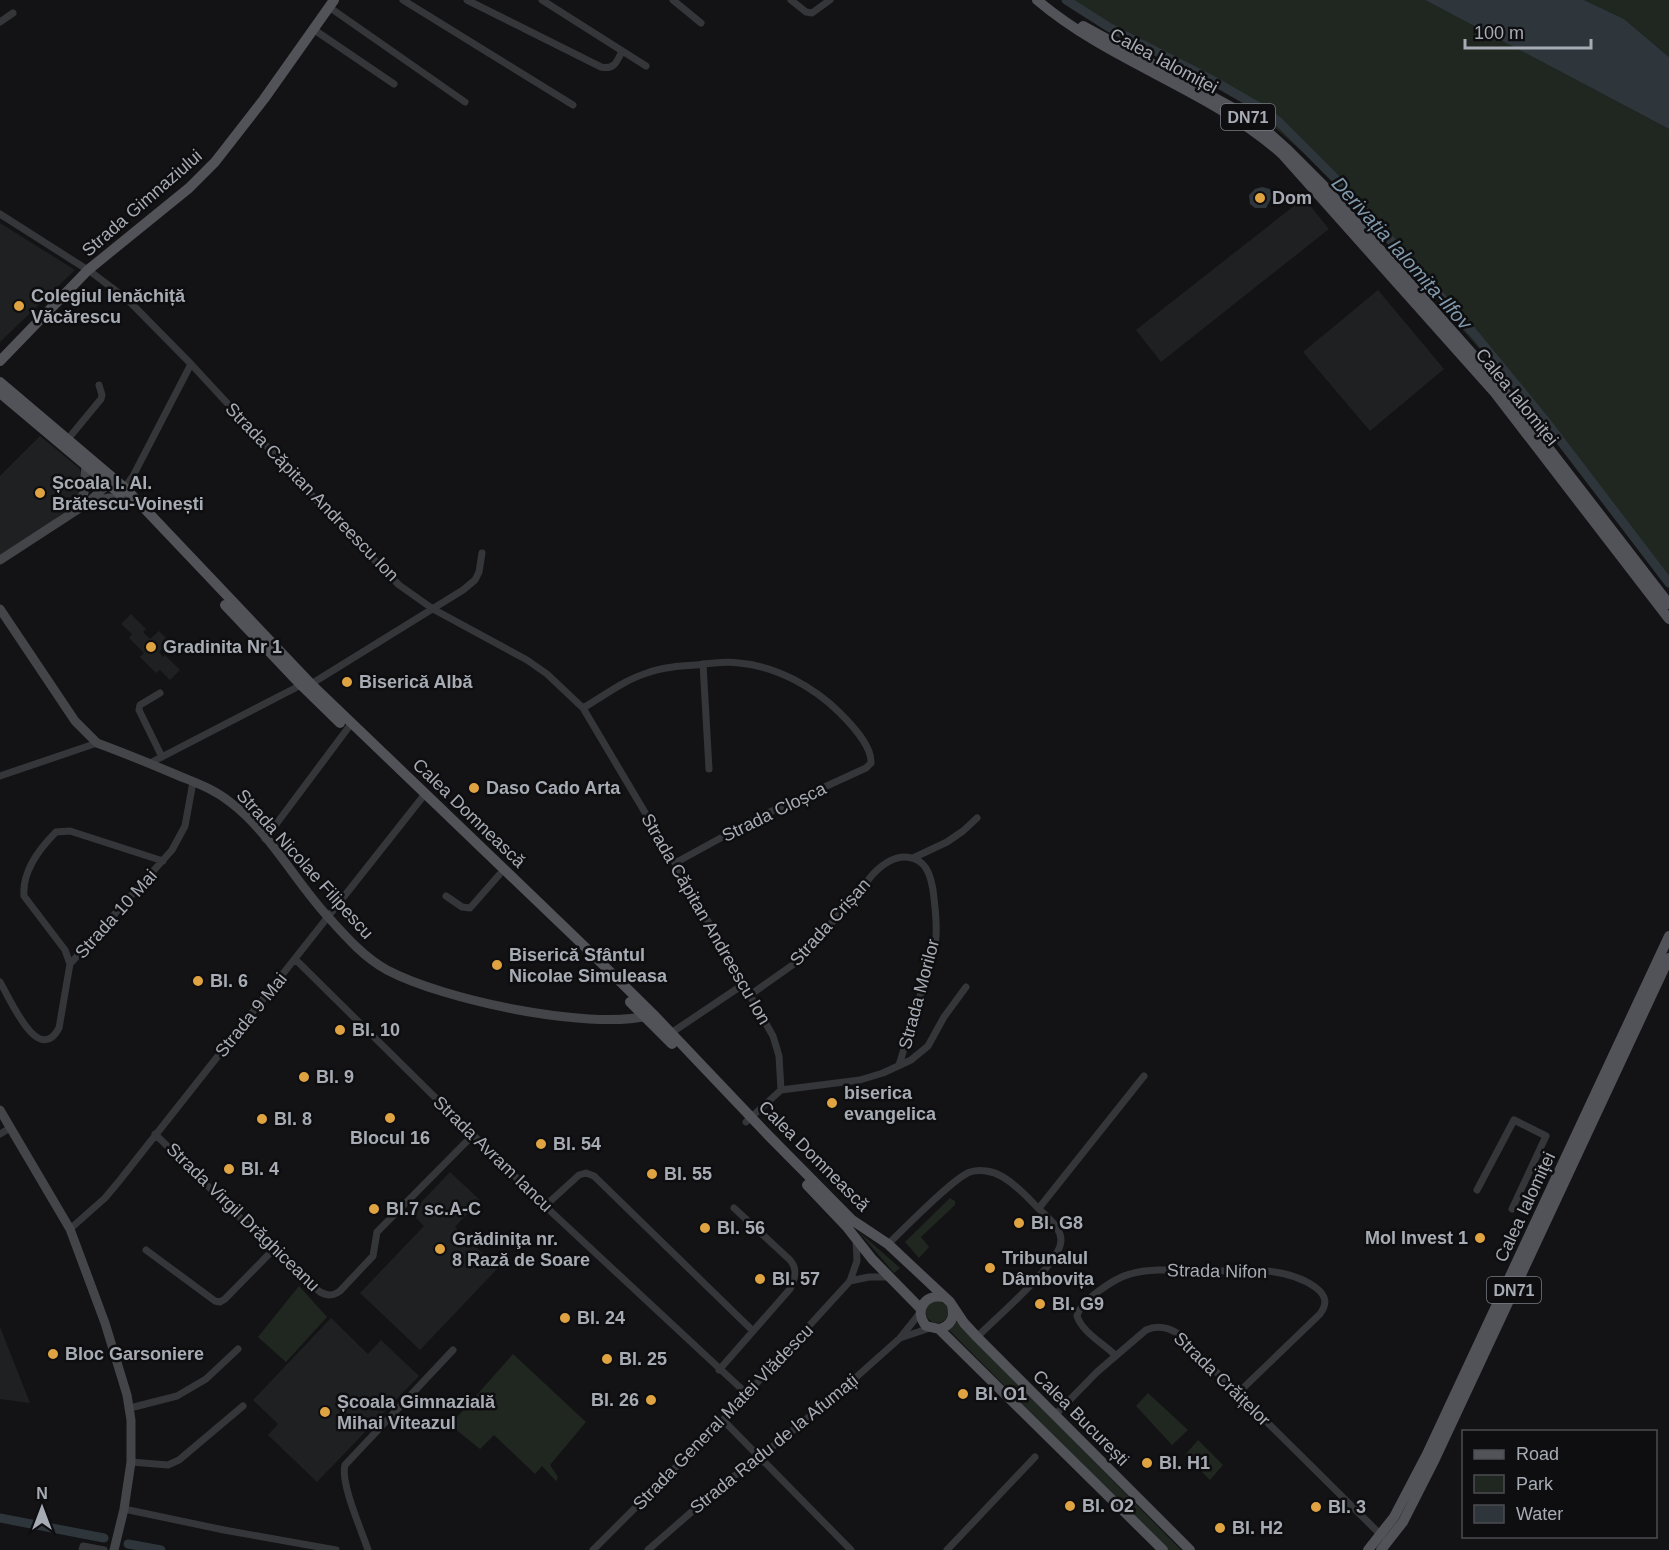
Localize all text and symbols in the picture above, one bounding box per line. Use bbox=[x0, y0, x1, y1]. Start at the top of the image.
scale bar bbox=[1465, 12, 1591, 50]
text: 100 m bbox=[1474, 23, 1524, 43]
street label: Calea Ialomiței bbox=[1107, 24, 1221, 98]
road number: DN71 bbox=[1221, 104, 1275, 130]
street label: Strada Gimnaziului bbox=[78, 146, 206, 260]
water label: Derivația Ialomița-Ilfov bbox=[1328, 172, 1477, 335]
place label: Dom bbox=[1272, 188, 1312, 208]
marker: Dom bbox=[1253, 191, 1267, 205]
place label: Colegiul Ienăchiță Văcărescu bbox=[31, 286, 186, 327]
marker: Colegiul Ienăchiță Văcărescu bbox=[12, 299, 26, 313]
street label: Calea Ialomiței bbox=[1472, 344, 1562, 450]
street label: Strada Căpitan Andreescu Ion bbox=[221, 399, 403, 585]
place label: Școala I. Al. Brătescu-Voinești bbox=[52, 473, 204, 514]
marker: Școala I. Al. Brătescu-Voinești bbox=[33, 486, 47, 500]
place label: Gradinita Nr 1 bbox=[163, 637, 282, 657]
marker: Gradinita Nr 1 bbox=[144, 640, 158, 654]
place label: Biserică Albă bbox=[359, 672, 473, 692]
marker: Biserică Albă bbox=[340, 675, 354, 689]
street label: Calea Domnească bbox=[409, 754, 530, 872]
place label: Daso Cado Arta bbox=[486, 778, 621, 798]
street label: Strada Cloșca bbox=[719, 778, 830, 846]
marker: Daso Cado Arta bbox=[467, 781, 481, 795]
street label: Strada Nicolae Filipescu bbox=[233, 785, 377, 943]
street label: Strada Căpitan Andreescu Ion bbox=[637, 810, 775, 1028]
street label: Strada 10 Mai bbox=[71, 866, 161, 962]
street label: Strada Crișan bbox=[786, 874, 874, 970]
street label: Strada Morilor bbox=[895, 937, 943, 1051]
place label: Biserică Sfântul Nicolae Simuleasa bbox=[509, 945, 668, 986]
marker: Biserică Sfântul Nicolae Simuleasa bbox=[490, 958, 504, 972]
street label: Strada 9 Mai bbox=[211, 969, 291, 1061]
place label: Bl. 6 bbox=[210, 971, 248, 991]
marker: Bl. 6 bbox=[191, 974, 205, 988]
place label: Bl. 10 bbox=[352, 1020, 400, 1040]
marker: Bl. 10 bbox=[333, 1023, 347, 1037]
place label: Bl. 9 bbox=[316, 1067, 354, 1087]
marker: Bl. 9 bbox=[297, 1070, 311, 1084]
place label: biserica evangelica bbox=[844, 1083, 937, 1124]
street label: Strada Avram Iancu bbox=[429, 1092, 557, 1216]
marker: biserica evangelica bbox=[825, 1096, 839, 1110]
street label: Calea Domnească bbox=[755, 1097, 874, 1216]
place label: Bl. 8 bbox=[274, 1109, 312, 1129]
marker: Blocul 16 bbox=[383, 1111, 397, 1125]
marker: Bl. 8 bbox=[255, 1112, 269, 1126]
place label: Blocul 16 bbox=[350, 1128, 430, 1148]
place label: Bl. 54 bbox=[553, 1134, 601, 1154]
marker: Bl. 54 bbox=[534, 1137, 548, 1151]
street label: Strada Virgil Drăghiceanu bbox=[162, 1139, 324, 1295]
street label: Calea Ialomiței bbox=[1491, 1149, 1559, 1265]
place label: Bl. 4 bbox=[241, 1159, 279, 1179]
marker: Bl. 4 bbox=[222, 1162, 236, 1176]
place label: Bl. 55 bbox=[664, 1164, 712, 1184]
marker: Bl. 55 bbox=[645, 1167, 659, 1181]
place label: Bl.7 sc.A-C bbox=[386, 1199, 481, 1219]
marker: Bl.7 sc.A-C bbox=[367, 1202, 381, 1216]
place label: Bl. G8 bbox=[1031, 1213, 1083, 1233]
marker: Bl. G8 bbox=[1012, 1216, 1026, 1230]
place label: Bl. 56 bbox=[717, 1218, 765, 1238]
marker: Bl. 56 bbox=[698, 1221, 712, 1235]
place label: Mol Invest 1 bbox=[1365, 1228, 1468, 1248]
place label: Grădiniţa nr. 8 Rază de Soare bbox=[452, 1229, 590, 1270]
marker: Mol Invest 1 bbox=[1473, 1231, 1487, 1245]
marker: Grădiniţa nr. 8 Rază de Soare bbox=[433, 1242, 447, 1256]
place label: Tribunalul Dâmbovița bbox=[1002, 1248, 1095, 1289]
street label: Strada Nifon bbox=[1167, 1260, 1267, 1282]
marker: Tribunalul Dâmbovița bbox=[983, 1261, 997, 1275]
place label: Bl. 57 bbox=[772, 1269, 820, 1289]
marker: Bl. 57 bbox=[753, 1272, 767, 1286]
road number: DN71 bbox=[1487, 1277, 1541, 1303]
place label: Bl. G9 bbox=[1052, 1294, 1104, 1314]
marker: Bl. G9 bbox=[1033, 1297, 1047, 1311]
place label: Bl. 24 bbox=[577, 1308, 625, 1328]
marker: Bl. 24 bbox=[558, 1311, 572, 1325]
street label: Strada General Matei Vlădescu bbox=[629, 1320, 817, 1514]
street label: Strada Crăițelor bbox=[1170, 1328, 1274, 1430]
place label: Bloc Garsoniere bbox=[65, 1344, 204, 1364]
marker: Bloc Garsoniere bbox=[46, 1347, 60, 1361]
place label: Bl. 25 bbox=[619, 1349, 667, 1369]
marker: Bl. 25 bbox=[600, 1352, 614, 1366]
street label: Calea București bbox=[1029, 1366, 1133, 1470]
street label: Strada Radu de la Afumați bbox=[686, 1370, 862, 1518]
place label: Bl. O1 bbox=[975, 1384, 1027, 1404]
marker: Bl. O1 bbox=[956, 1387, 970, 1401]
place label: Bl. 26 bbox=[591, 1390, 639, 1410]
place label: Școala Gimnazială Mihai Viteazul bbox=[337, 1392, 496, 1433]
marker: Bl. 26 bbox=[644, 1393, 658, 1407]
marker: Școala Gimnazială Mihai Viteazul bbox=[318, 1405, 332, 1419]
legend bbox=[1462, 1430, 1657, 1538]
text: Road bbox=[1516, 1444, 1559, 1464]
place label: Bl. H1 bbox=[1159, 1453, 1210, 1473]
marker: Bl. H1 bbox=[1140, 1456, 1154, 1470]
text: Park bbox=[1516, 1474, 1554, 1494]
north arrow bbox=[12, 1478, 72, 1538]
text: N bbox=[36, 1485, 48, 1502]
place label: Bl. O2 bbox=[1082, 1496, 1134, 1516]
place label: Bl. 3 bbox=[1328, 1497, 1366, 1517]
marker: Bl. O2 bbox=[1063, 1499, 1077, 1513]
marker: Bl. 3 bbox=[1309, 1500, 1323, 1514]
text: Water bbox=[1516, 1504, 1563, 1524]
place label: Bl. H2 bbox=[1232, 1518, 1283, 1538]
marker: Bl. H2 bbox=[1213, 1521, 1227, 1535]

